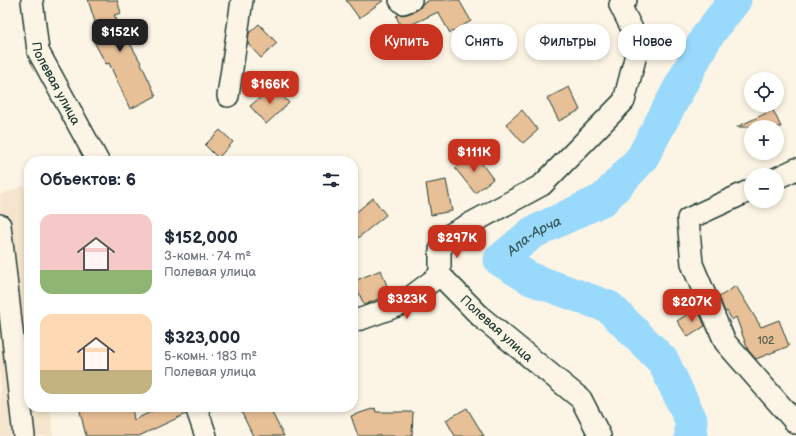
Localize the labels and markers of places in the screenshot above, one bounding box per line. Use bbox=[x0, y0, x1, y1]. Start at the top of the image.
pin: $152K bbox=[92, 19, 148, 53]
pin: $166K bbox=[242, 71, 298, 105]
pin: $111K bbox=[446, 139, 502, 173]
pin: $297K bbox=[429, 225, 485, 259]
pin: $323K bbox=[379, 286, 435, 320]
pin: $207K bbox=[664, 289, 720, 323]

